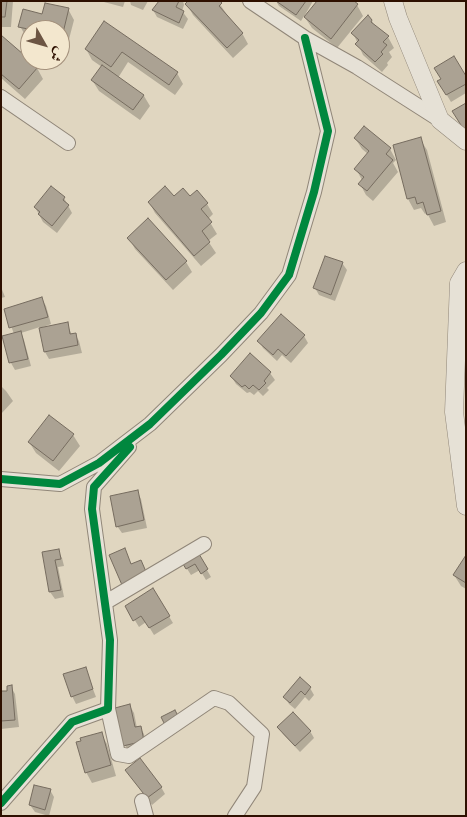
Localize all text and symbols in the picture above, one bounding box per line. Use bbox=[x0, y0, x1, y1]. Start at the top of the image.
north arrow bbox=[20, 20, 70, 70]
text: ش bbox=[44, 42, 68, 65]

